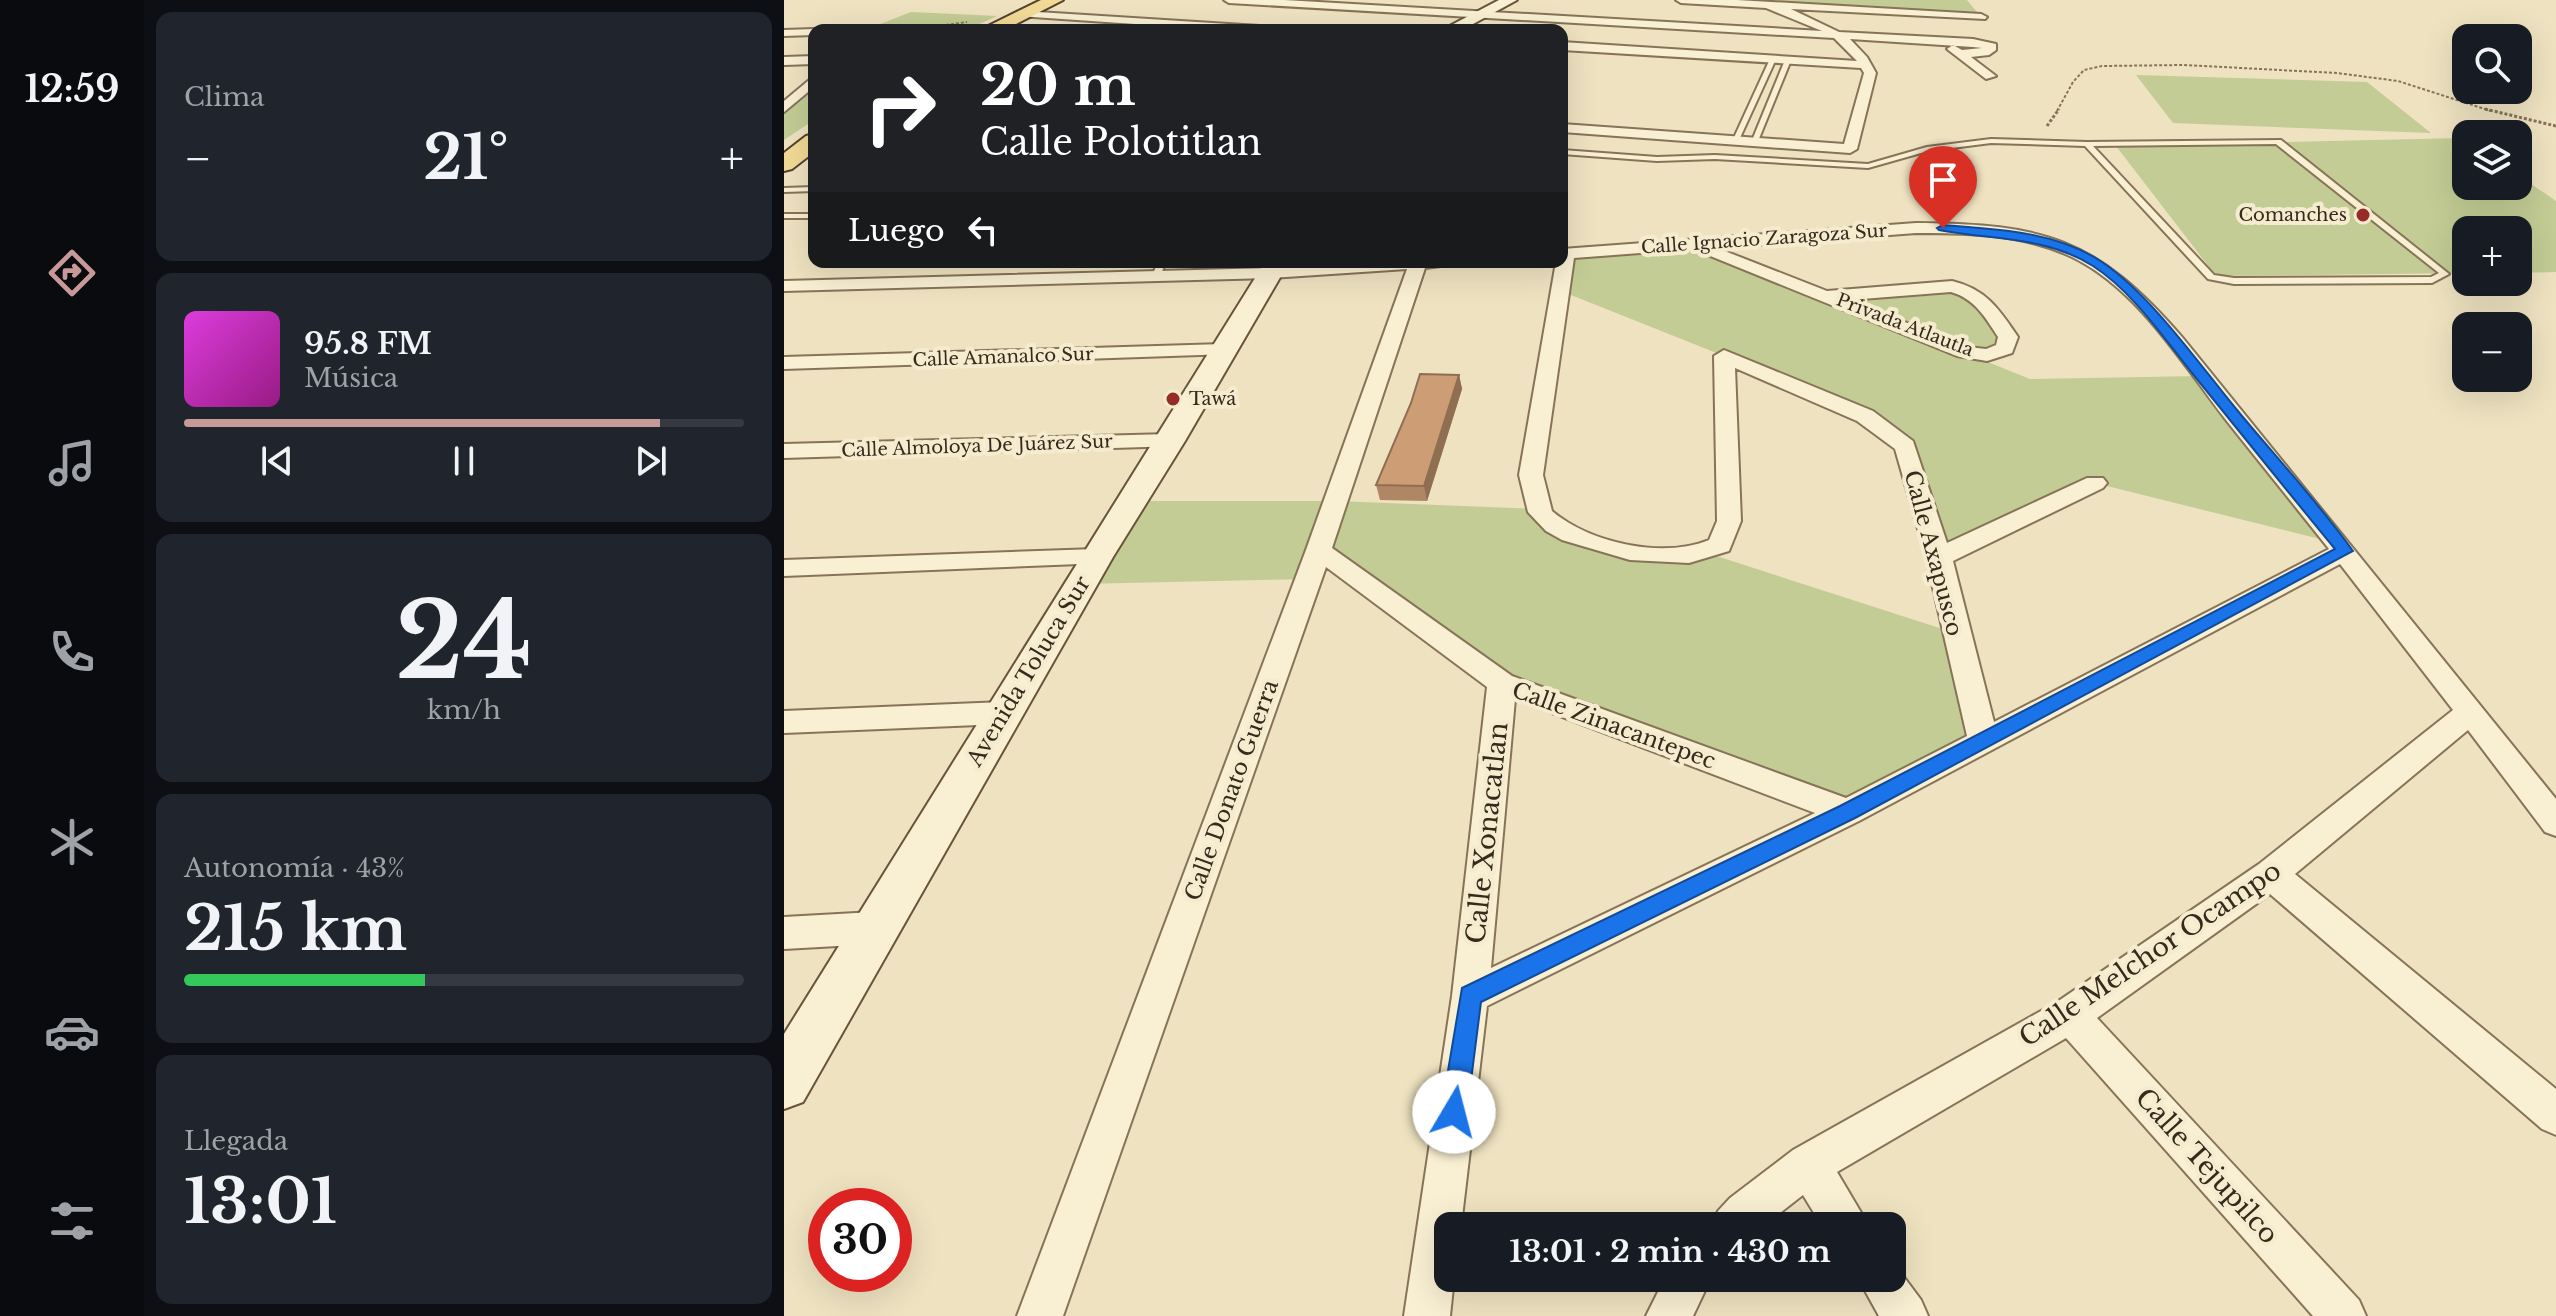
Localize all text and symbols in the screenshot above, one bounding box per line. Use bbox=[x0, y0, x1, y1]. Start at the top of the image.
map controls bbox=[2452, 24, 2532, 392]
button: search bbox=[2452, 24, 2532, 104]
text: 20 m bbox=[980, 51, 1136, 120]
icon: right bbox=[848, 56, 952, 160]
text: 12:59 bbox=[24, 67, 120, 112]
text: Clima bbox=[184, 81, 264, 113]
text: Calle Polotitlan bbox=[980, 120, 1262, 165]
button: layers bbox=[2452, 120, 2532, 200]
text: 21° bbox=[423, 121, 508, 195]
text: − bbox=[184, 131, 212, 186]
text: + bbox=[720, 131, 744, 186]
pin bbox=[1909, 146, 1977, 228]
icon: arrive bbox=[1921, 158, 1965, 202]
place label: Comanches bbox=[2239, 204, 2347, 226]
marker: Comanches bbox=[2354, 206, 2372, 224]
icon: left bbox=[961, 208, 1005, 252]
text: Luego bbox=[848, 212, 945, 249]
button: + bbox=[2452, 216, 2532, 296]
street label: Calle Ignacio Zaragoza Sur bbox=[1640, 219, 1888, 259]
icon: directions bbox=[44, 245, 100, 301]
street label: Privada Atlautla bbox=[1833, 289, 1977, 361]
button: − bbox=[2452, 312, 2532, 392]
text: 95.8 FM bbox=[304, 325, 432, 362]
street label: Calle Amanalco Sur bbox=[912, 343, 1094, 371]
text: Música bbox=[304, 362, 398, 394]
place label: Tawá bbox=[1189, 388, 1236, 410]
marker: Tawá bbox=[1164, 390, 1182, 408]
street label: Calle Almoloya De Juárez Sur bbox=[841, 430, 1113, 462]
icon: music bbox=[44, 435, 100, 491]
icon: previous bbox=[255, 439, 299, 483]
icon: pause bbox=[442, 439, 486, 483]
icon: next bbox=[629, 439, 673, 483]
street label: Calle Axapusco bbox=[1898, 467, 1969, 639]
street label: Avenida Toluca Sur bbox=[960, 571, 1096, 772]
text: 24 bbox=[396, 577, 532, 706]
icon: phone bbox=[44, 624, 100, 680]
street label: Calle Donato Guerra bbox=[1179, 675, 1284, 904]
street label: Calle Zinacantepec bbox=[1509, 676, 1719, 775]
text: km/h bbox=[427, 694, 501, 726]
street label: Calle Xonacatlan bbox=[1459, 721, 1515, 945]
icon: climate bbox=[44, 814, 100, 870]
text: Autonomía · 43% bbox=[184, 852, 405, 884]
street label: Calle Melchor Ocampo bbox=[2013, 854, 2287, 1054]
text: 215 km bbox=[184, 892, 407, 966]
icon: car bbox=[44, 1004, 100, 1060]
position arrow bbox=[1412, 1070, 1496, 1154]
street label: Calle Tejupilco bbox=[2129, 1082, 2285, 1250]
text: Llegada bbox=[184, 1125, 288, 1157]
text: 13:01 bbox=[184, 1165, 337, 1239]
speed limit sign: 30 bbox=[808, 1188, 912, 1292]
icon: filters bbox=[44, 1193, 100, 1249]
text: 13:01 · 2 min · 430 m bbox=[1509, 1233, 1831, 1270]

